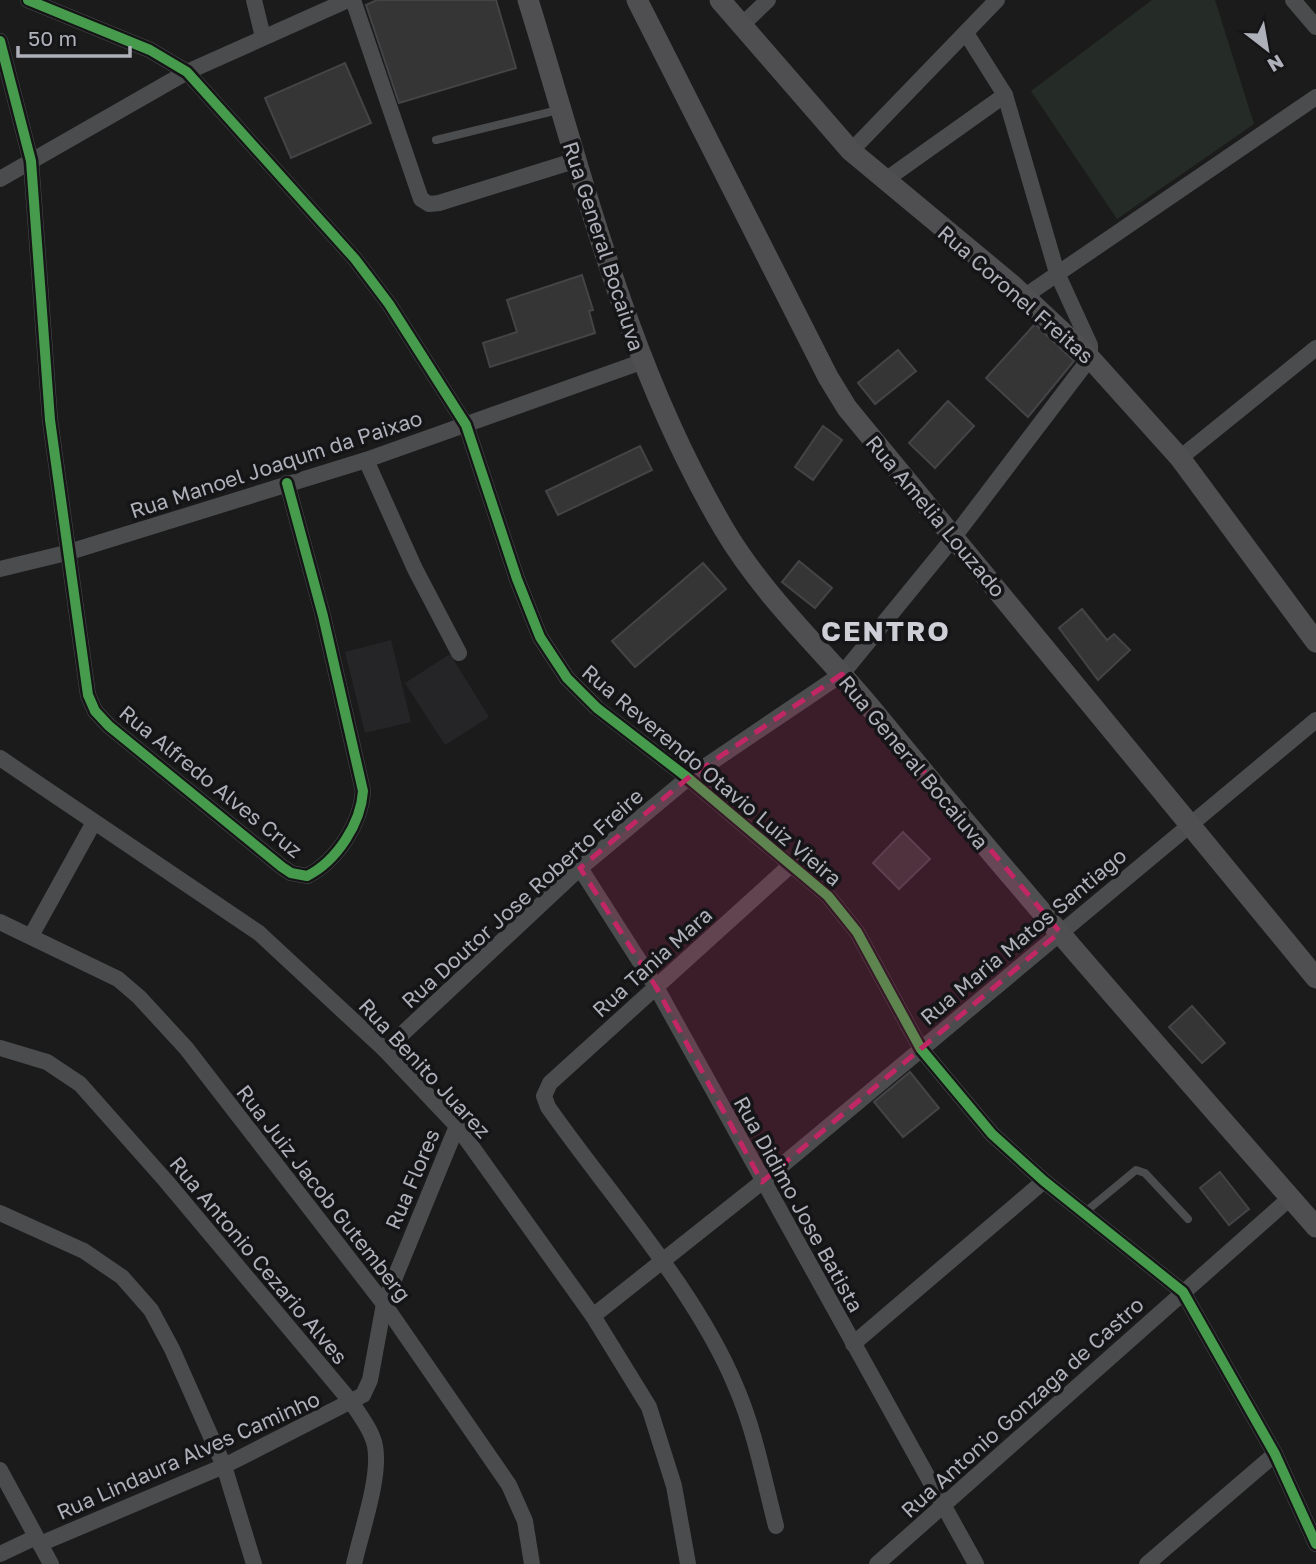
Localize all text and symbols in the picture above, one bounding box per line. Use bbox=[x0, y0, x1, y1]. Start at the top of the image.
scale bar bbox=[18, 14, 130, 58]
north arrow bbox=[1232, 14, 1302, 84]
text: 50 m bbox=[28, 25, 77, 51]
text: N bbox=[1264, 50, 1288, 78]
street label: Rua General Bocaiuva bbox=[558, 138, 650, 354]
street label: Rua Coronel Freitas bbox=[933, 219, 1099, 369]
street label: Rua Manoel Joaqum da Paixao bbox=[127, 404, 425, 524]
street label: Rua Amelia Louzado bbox=[861, 430, 1011, 602]
district label: CENTRO bbox=[821, 614, 951, 647]
street label: Rua Reverendo Otavio Luiz Vieira bbox=[577, 659, 847, 891]
street label: Rua General Bocaiuva bbox=[834, 670, 994, 854]
street label: Rua Alfredo Alves Cruz bbox=[114, 699, 308, 863]
street label: Rua Doutor Jose Roberto Freire bbox=[396, 783, 648, 1013]
street label: Rua Maria Matos Santiago bbox=[915, 842, 1131, 1030]
street label: Rua Tania Mara bbox=[587, 901, 717, 1023]
street label: Rua Benito Juarez bbox=[353, 993, 497, 1143]
street label: Rua Juiz Jacob Gutemberg bbox=[231, 1079, 417, 1307]
street label: Rua Didimo Jose Batista bbox=[729, 1091, 869, 1317]
street label: Rua Flores bbox=[379, 1125, 445, 1233]
street label: Rua Antonio Cezario Alves bbox=[164, 1151, 354, 1369]
street label: Rua Antonio Gonzaga de Castro bbox=[895, 1291, 1149, 1523]
street label: Rua Lindaura Alves Caminho bbox=[52, 1385, 324, 1525]

